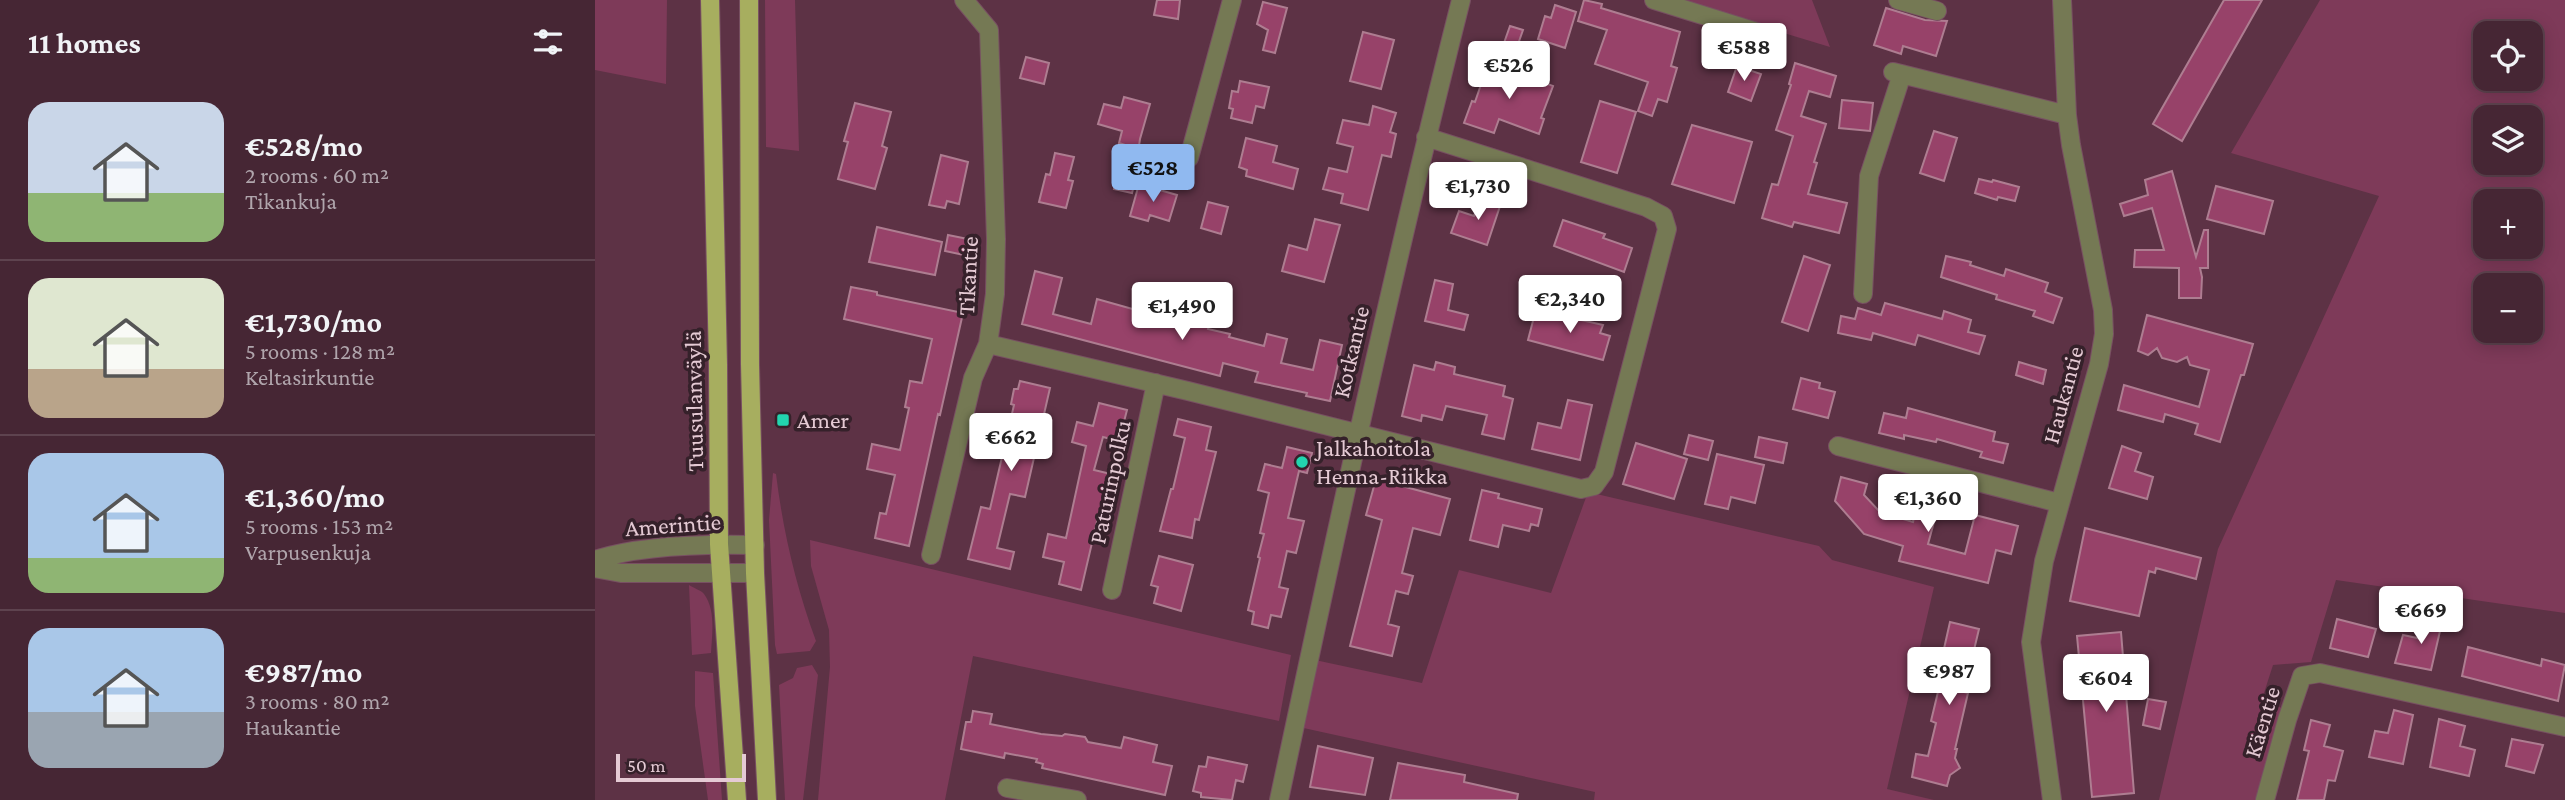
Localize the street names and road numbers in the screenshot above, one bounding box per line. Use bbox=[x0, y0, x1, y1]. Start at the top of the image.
street label: Tikantie bbox=[952, 236, 983, 316]
street label: Kotkantie bbox=[1327, 303, 1374, 400]
street label: Tuusulanväylä bbox=[679, 330, 708, 472]
street label: Haukantie bbox=[2037, 343, 2088, 447]
street label: Paturinpolku bbox=[1083, 417, 1136, 546]
street label: Amerintie bbox=[624, 508, 722, 541]
street label: Käentie bbox=[2238, 683, 2285, 761]

